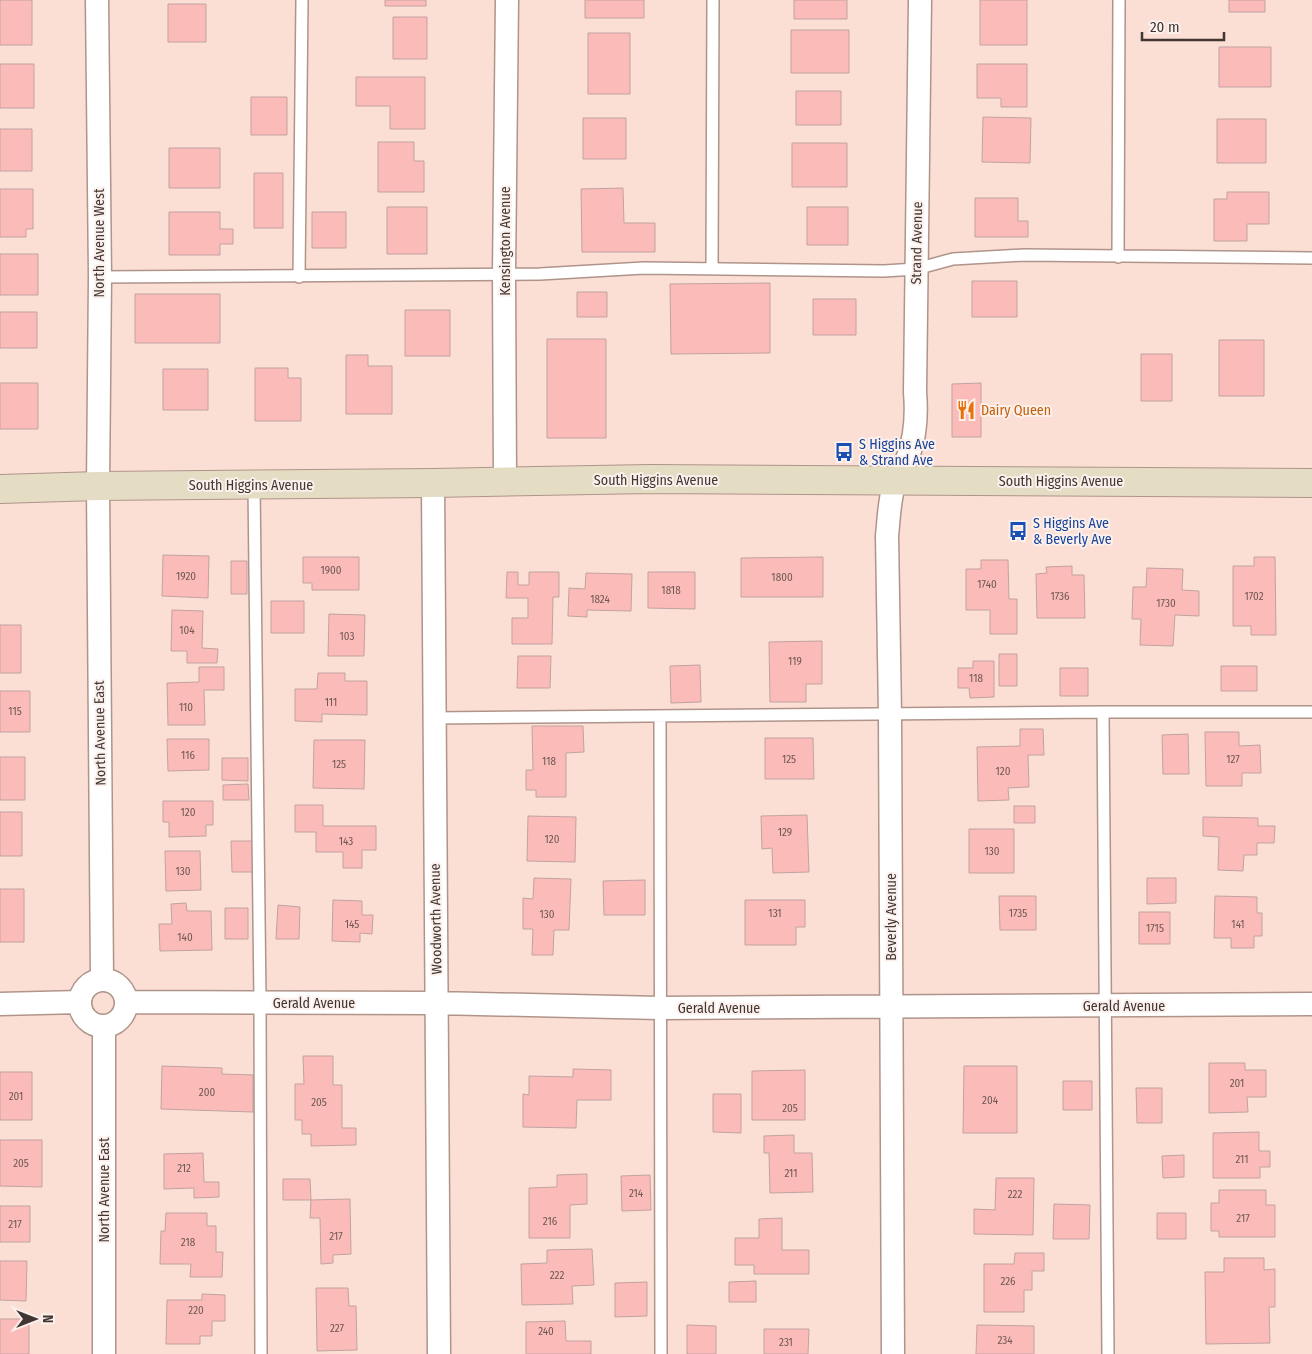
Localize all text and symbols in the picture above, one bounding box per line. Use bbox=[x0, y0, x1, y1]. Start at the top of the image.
scale bar bbox=[1142, 10, 1224, 42]
text: 20 m bbox=[1150, 18, 1180, 36]
street label: Kensington Avenue bbox=[497, 186, 514, 296]
street label: North Avenue West bbox=[91, 188, 108, 298]
street label: Strand Avenue bbox=[908, 201, 926, 285]
restaurant icon: Dairy Queen bbox=[955, 399, 977, 421]
place label: Dairy Queen bbox=[981, 402, 1051, 419]
place label: S Higgins Ave & Strand Ave bbox=[859, 436, 935, 469]
bus stop icon: S Higgins Ave & Strand Ave bbox=[833, 441, 855, 463]
street label: South Higgins Avenue bbox=[594, 472, 718, 489]
street label: South Higgins Avenue bbox=[999, 473, 1123, 490]
street label: South Higgins Avenue bbox=[189, 477, 313, 494]
place label: S Higgins Ave & Beverly Ave bbox=[1033, 515, 1112, 548]
bus stop icon: S Higgins Ave & Beverly Ave bbox=[1007, 520, 1029, 542]
house number: 1900 bbox=[320, 564, 342, 577]
house number: 1920 bbox=[176, 570, 196, 583]
house number: 1800 bbox=[771, 571, 793, 584]
house number: 1740 bbox=[977, 578, 997, 591]
house number: 1818 bbox=[661, 584, 681, 597]
house number: 1736 bbox=[1050, 590, 1070, 603]
house number: 1702 bbox=[1244, 590, 1264, 603]
house number: 1824 bbox=[590, 593, 611, 606]
house number: 1730 bbox=[1156, 597, 1176, 610]
house number: 104 bbox=[179, 624, 195, 637]
house number: 103 bbox=[340, 630, 354, 643]
house number: 119 bbox=[788, 655, 802, 668]
house number: 118 bbox=[969, 672, 983, 685]
street label: North Avenue East bbox=[91, 680, 109, 786]
house number: 111 bbox=[325, 696, 337, 709]
house number: 110 bbox=[179, 701, 193, 714]
house number: 115 bbox=[8, 705, 22, 718]
house number: 116 bbox=[181, 749, 195, 762]
house number: 125 bbox=[782, 753, 796, 766]
house number: 127 bbox=[1226, 753, 1240, 766]
house number: 118 bbox=[542, 755, 556, 768]
house number: 125 bbox=[332, 758, 346, 771]
house number: 120 bbox=[996, 765, 1011, 778]
house number: 120 bbox=[181, 806, 196, 819]
house number: 129 bbox=[778, 826, 792, 839]
house number: 120 bbox=[545, 833, 560, 846]
house number: 143 bbox=[339, 835, 353, 848]
house number: 130 bbox=[985, 845, 1000, 858]
street label: Woodworth Avenue bbox=[427, 863, 445, 975]
house number: 130 bbox=[176, 865, 191, 878]
street label: Beverly Avenue bbox=[883, 873, 900, 961]
house number: 131 bbox=[768, 907, 782, 920]
house number: 1735 bbox=[1009, 907, 1027, 920]
house number: 130 bbox=[540, 908, 555, 921]
house number: 145 bbox=[345, 918, 359, 931]
house number: 141 bbox=[1231, 918, 1245, 931]
house number: 1715 bbox=[1146, 922, 1164, 935]
house number: 140 bbox=[177, 931, 193, 944]
street label: Gerald Avenue bbox=[273, 995, 355, 1012]
street label: Gerald Avenue bbox=[1083, 998, 1165, 1015]
street label: Gerald Avenue bbox=[678, 1000, 760, 1017]
house number: 201 bbox=[1230, 1077, 1244, 1090]
house number: 200 bbox=[199, 1086, 215, 1099]
house number: 201 bbox=[9, 1090, 23, 1103]
house number: 204 bbox=[982, 1094, 999, 1107]
house number: 205 bbox=[311, 1096, 327, 1109]
house number: 205 bbox=[782, 1102, 798, 1115]
street label: North Avenue East bbox=[96, 1137, 113, 1243]
house number: 211 bbox=[1235, 1153, 1249, 1166]
house number: 205 bbox=[13, 1157, 29, 1170]
house number: 212 bbox=[177, 1162, 191, 1175]
house number: 211 bbox=[784, 1167, 798, 1180]
house number: 214 bbox=[629, 1187, 644, 1200]
house number: 222 bbox=[1008, 1188, 1022, 1201]
house number: 217 bbox=[1236, 1212, 1250, 1225]
house number: 216 bbox=[543, 1215, 558, 1228]
house number: 217 bbox=[8, 1218, 22, 1231]
house number: 217 bbox=[329, 1230, 343, 1243]
house number: 218 bbox=[181, 1236, 196, 1249]
house number: 222 bbox=[550, 1269, 564, 1282]
house number: 226 bbox=[1000, 1275, 1016, 1288]
north arrow bbox=[10, 1294, 60, 1344]
house number: 220 bbox=[188, 1304, 204, 1317]
text: N bbox=[39, 1315, 56, 1323]
house number: 227 bbox=[330, 1322, 345, 1335]
house number: 240 bbox=[538, 1325, 554, 1338]
house number: 234 bbox=[997, 1334, 1013, 1347]
house number: 231 bbox=[779, 1336, 793, 1349]

